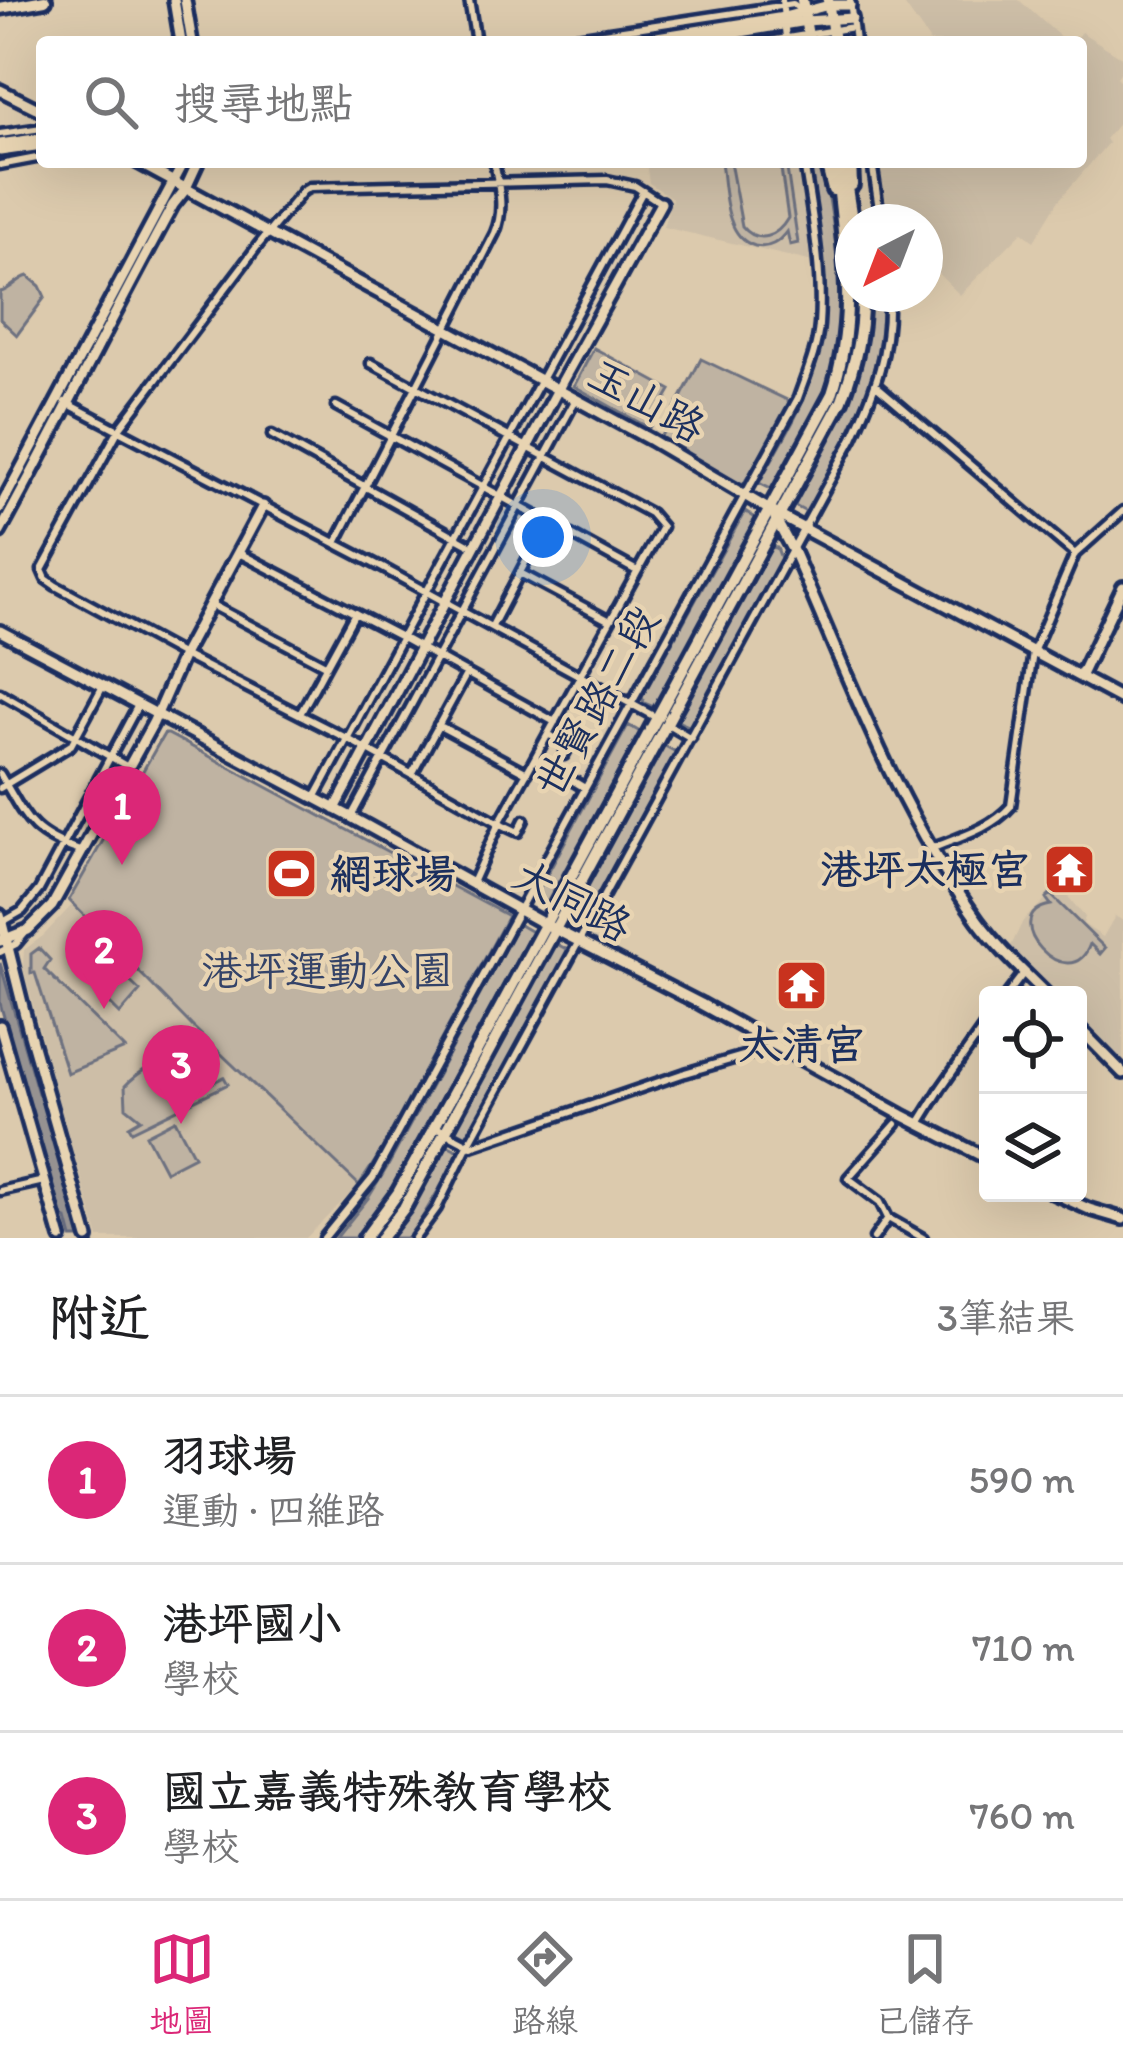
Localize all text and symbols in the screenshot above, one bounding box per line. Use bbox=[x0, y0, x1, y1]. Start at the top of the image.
search box bbox=[36, 36, 1087, 168]
icon: search bbox=[78, 69, 144, 135]
text: 搜尋地點 bbox=[174, 76, 354, 130]
north arrow bbox=[835, 204, 943, 312]
street label: 玉山路 bbox=[579, 348, 714, 453]
your location bbox=[513, 507, 573, 567]
street label: 世賢路二段 bbox=[523, 597, 670, 805]
pin: 1 bbox=[83, 766, 161, 865]
temple icon: 港坪太極宮 bbox=[1041, 841, 1097, 897]
place label: 港坪太極宮 bbox=[820, 844, 1030, 895]
sports icon: 網球場 bbox=[263, 845, 319, 901]
place label: 網球場 bbox=[330, 848, 456, 899]
street label: 大同路 bbox=[505, 848, 640, 953]
pin: 2 bbox=[65, 910, 143, 1009]
park label: 港坪運動公園 bbox=[201, 945, 453, 996]
temple icon: 太清宮 bbox=[774, 957, 830, 1013]
map controls bbox=[979, 986, 1087, 1202]
button: locate bbox=[979, 986, 1087, 1094]
place label: 太清宮 bbox=[739, 1019, 865, 1070]
pin: 3 bbox=[142, 1025, 220, 1124]
button: layers bbox=[979, 1094, 1087, 1202]
text: 附近 bbox=[48, 1287, 150, 1348]
text: 3筆結果 bbox=[937, 1294, 1075, 1341]
text: 羽球場 bbox=[162, 1428, 297, 1482]
text: 1 bbox=[78, 1456, 96, 1503]
text: 590 m bbox=[969, 1456, 1075, 1503]
text: 運動 · 四維路 bbox=[162, 1487, 384, 1534]
text: 港坪國小 bbox=[162, 1596, 342, 1650]
text: 2 bbox=[77, 1624, 97, 1671]
text: 710 m bbox=[972, 1624, 1075, 1671]
text: 學校 bbox=[162, 1655, 240, 1702]
text: 國立嘉義特殊教育學校 bbox=[162, 1764, 612, 1818]
text: 3 bbox=[76, 1792, 98, 1839]
text: 760 m bbox=[969, 1792, 1075, 1839]
text: 學校 bbox=[162, 1823, 240, 1870]
tab: 地圖 bbox=[149, 1926, 215, 2041]
tab: 路線 bbox=[512, 1926, 578, 2041]
tab: 已儲存 bbox=[875, 1926, 974, 2041]

